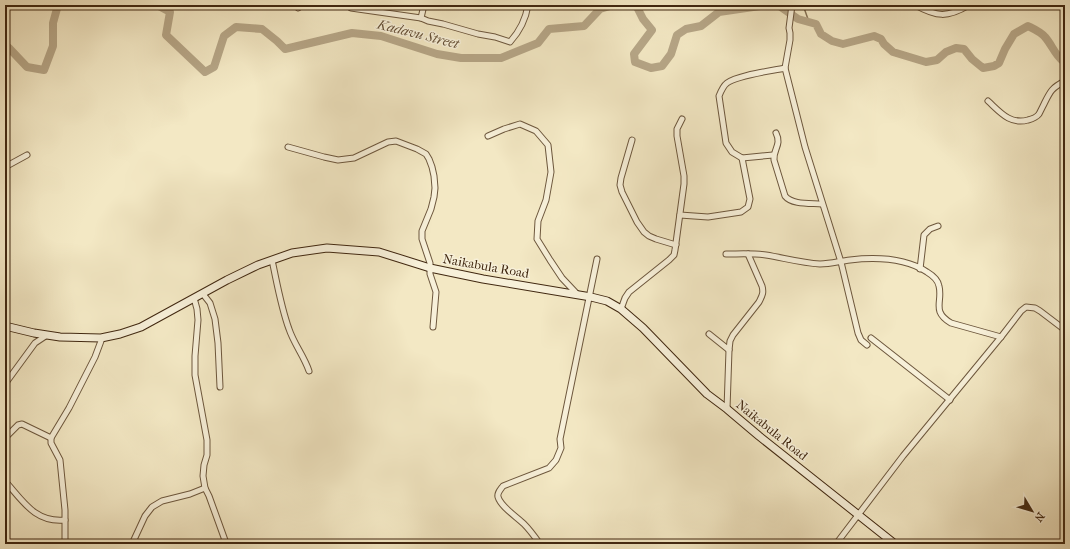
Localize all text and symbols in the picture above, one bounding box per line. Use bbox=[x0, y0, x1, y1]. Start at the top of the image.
water label: Kadavu Street bbox=[375, 15, 461, 52]
street label: Naikabula Road bbox=[442, 251, 531, 281]
street label: Naikabula Road bbox=[733, 397, 811, 464]
north arrow bbox=[1012, 491, 1052, 531]
text: N bbox=[1031, 510, 1047, 525]

